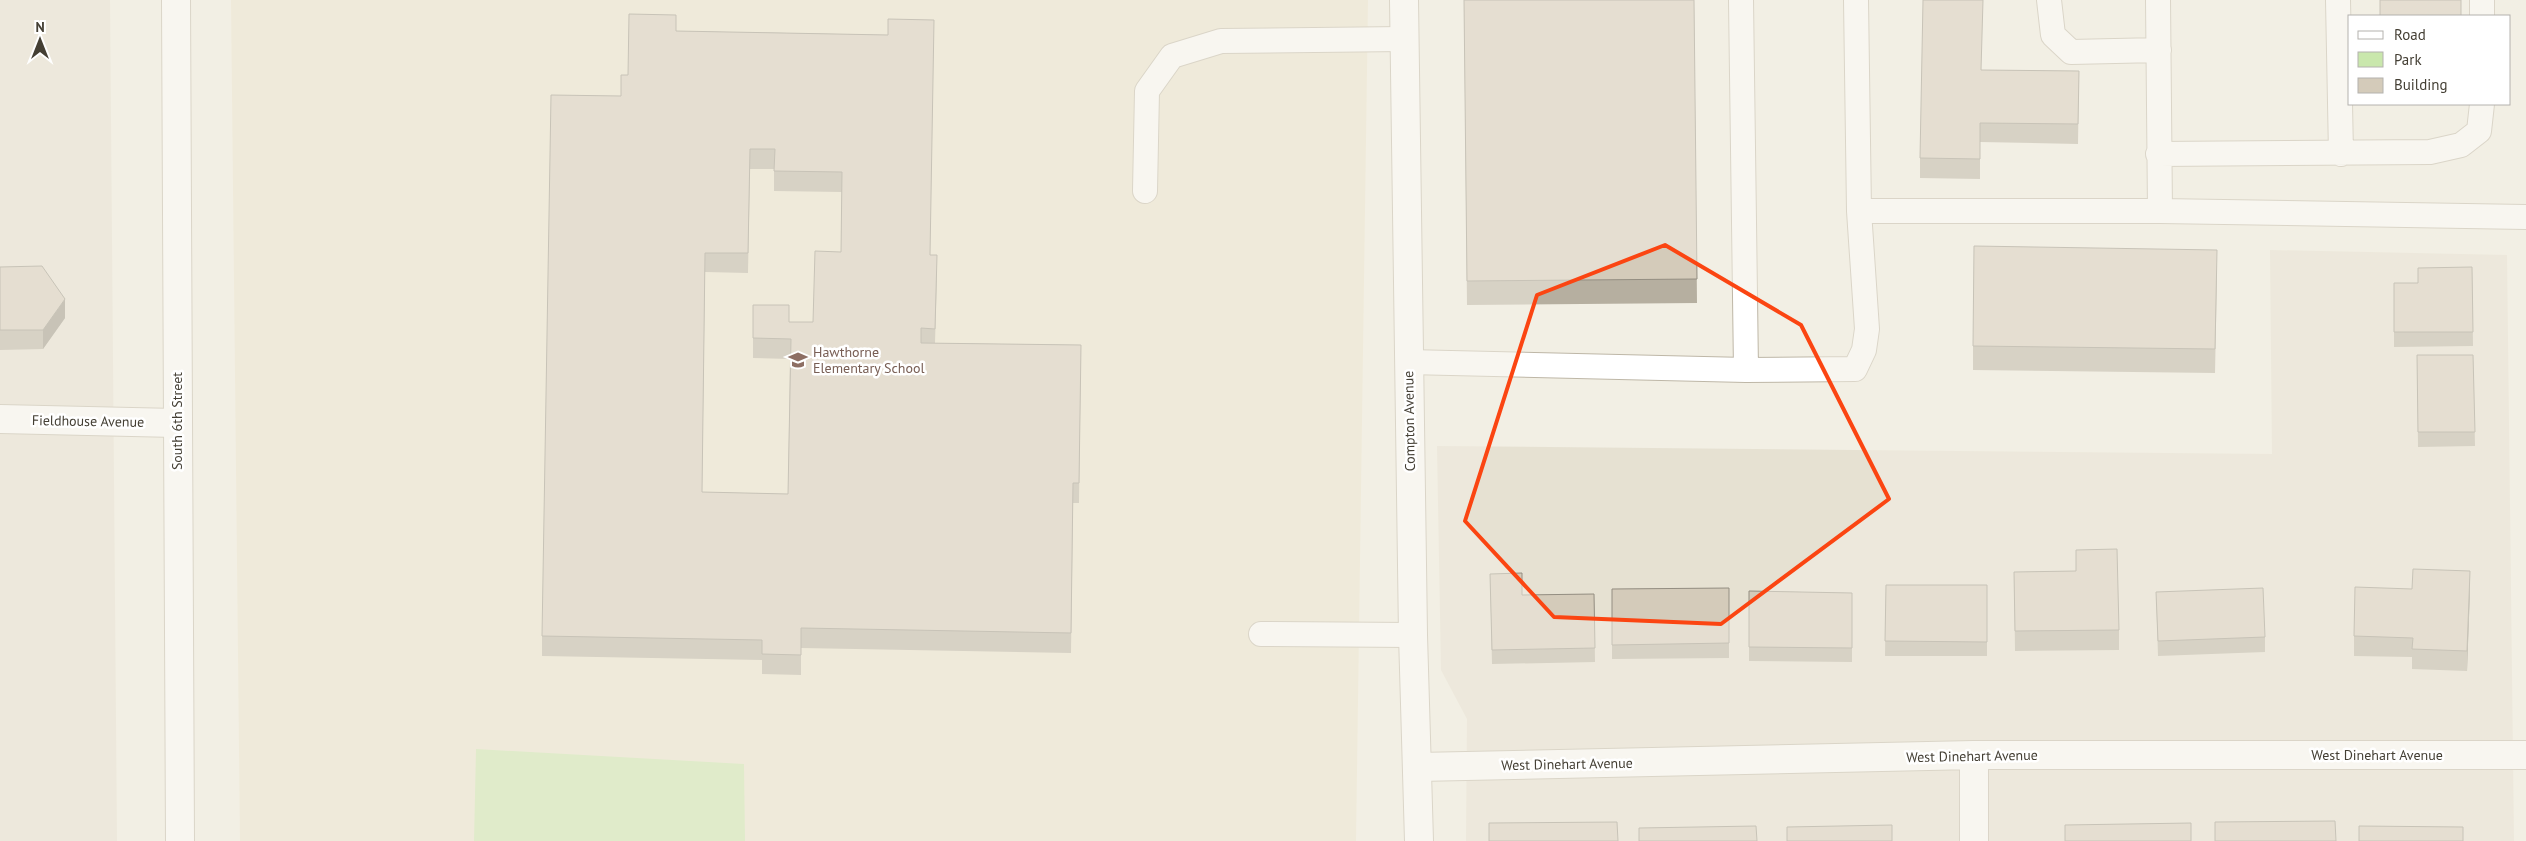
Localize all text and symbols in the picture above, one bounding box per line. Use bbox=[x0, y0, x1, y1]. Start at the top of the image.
north arrow bbox=[15, 15, 65, 65]
legend bbox=[2348, 15, 2511, 105]
text: N bbox=[35, 18, 45, 36]
text: Road bbox=[2394, 25, 2426, 44]
text: Park bbox=[2394, 50, 2422, 69]
text: Building bbox=[2394, 75, 2448, 94]
place label: Hawthorne Elementary School bbox=[813, 343, 925, 377]
school or university icon: Hawthorne Elementary School bbox=[787, 349, 809, 371]
street label: Compton Avenue bbox=[1399, 370, 1419, 472]
street label: South 6th Street bbox=[168, 372, 186, 470]
street label: Fieldhouse Avenue bbox=[32, 411, 144, 431]
street label: West Dinehart Avenue bbox=[1906, 746, 2038, 766]
street label: West Dinehart Avenue bbox=[2311, 746, 2443, 764]
street label: West Dinehart Avenue bbox=[1501, 754, 1633, 774]

